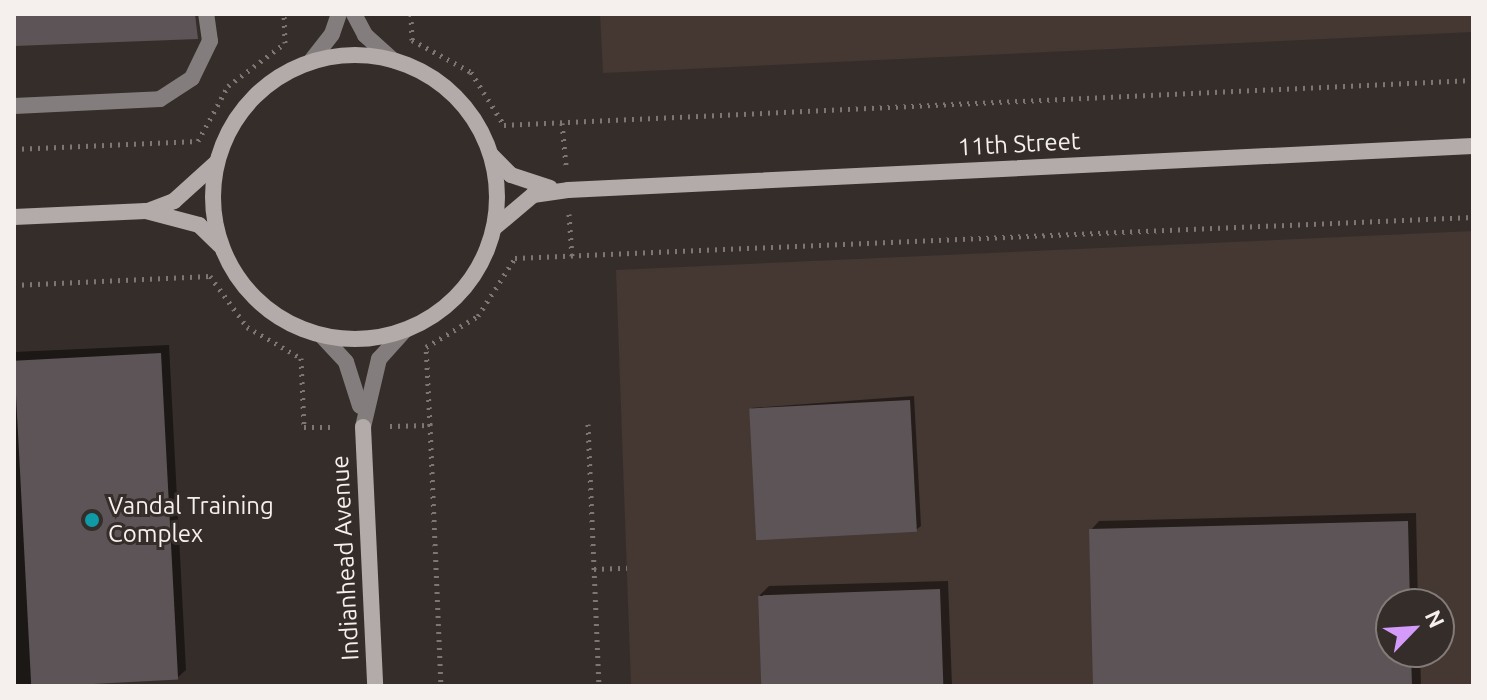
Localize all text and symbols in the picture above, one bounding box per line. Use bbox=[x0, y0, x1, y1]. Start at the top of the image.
street label: 11th Street bbox=[957, 126, 1081, 162]
street label: Indianhead Avenue bbox=[325, 455, 365, 661]
place label: Vandal Training Complex bbox=[108, 492, 274, 548]
marker: Vandal Training Complex bbox=[83, 511, 101, 529]
north arrow bbox=[1375, 588, 1455, 668]
text: N bbox=[1421, 606, 1450, 631]

